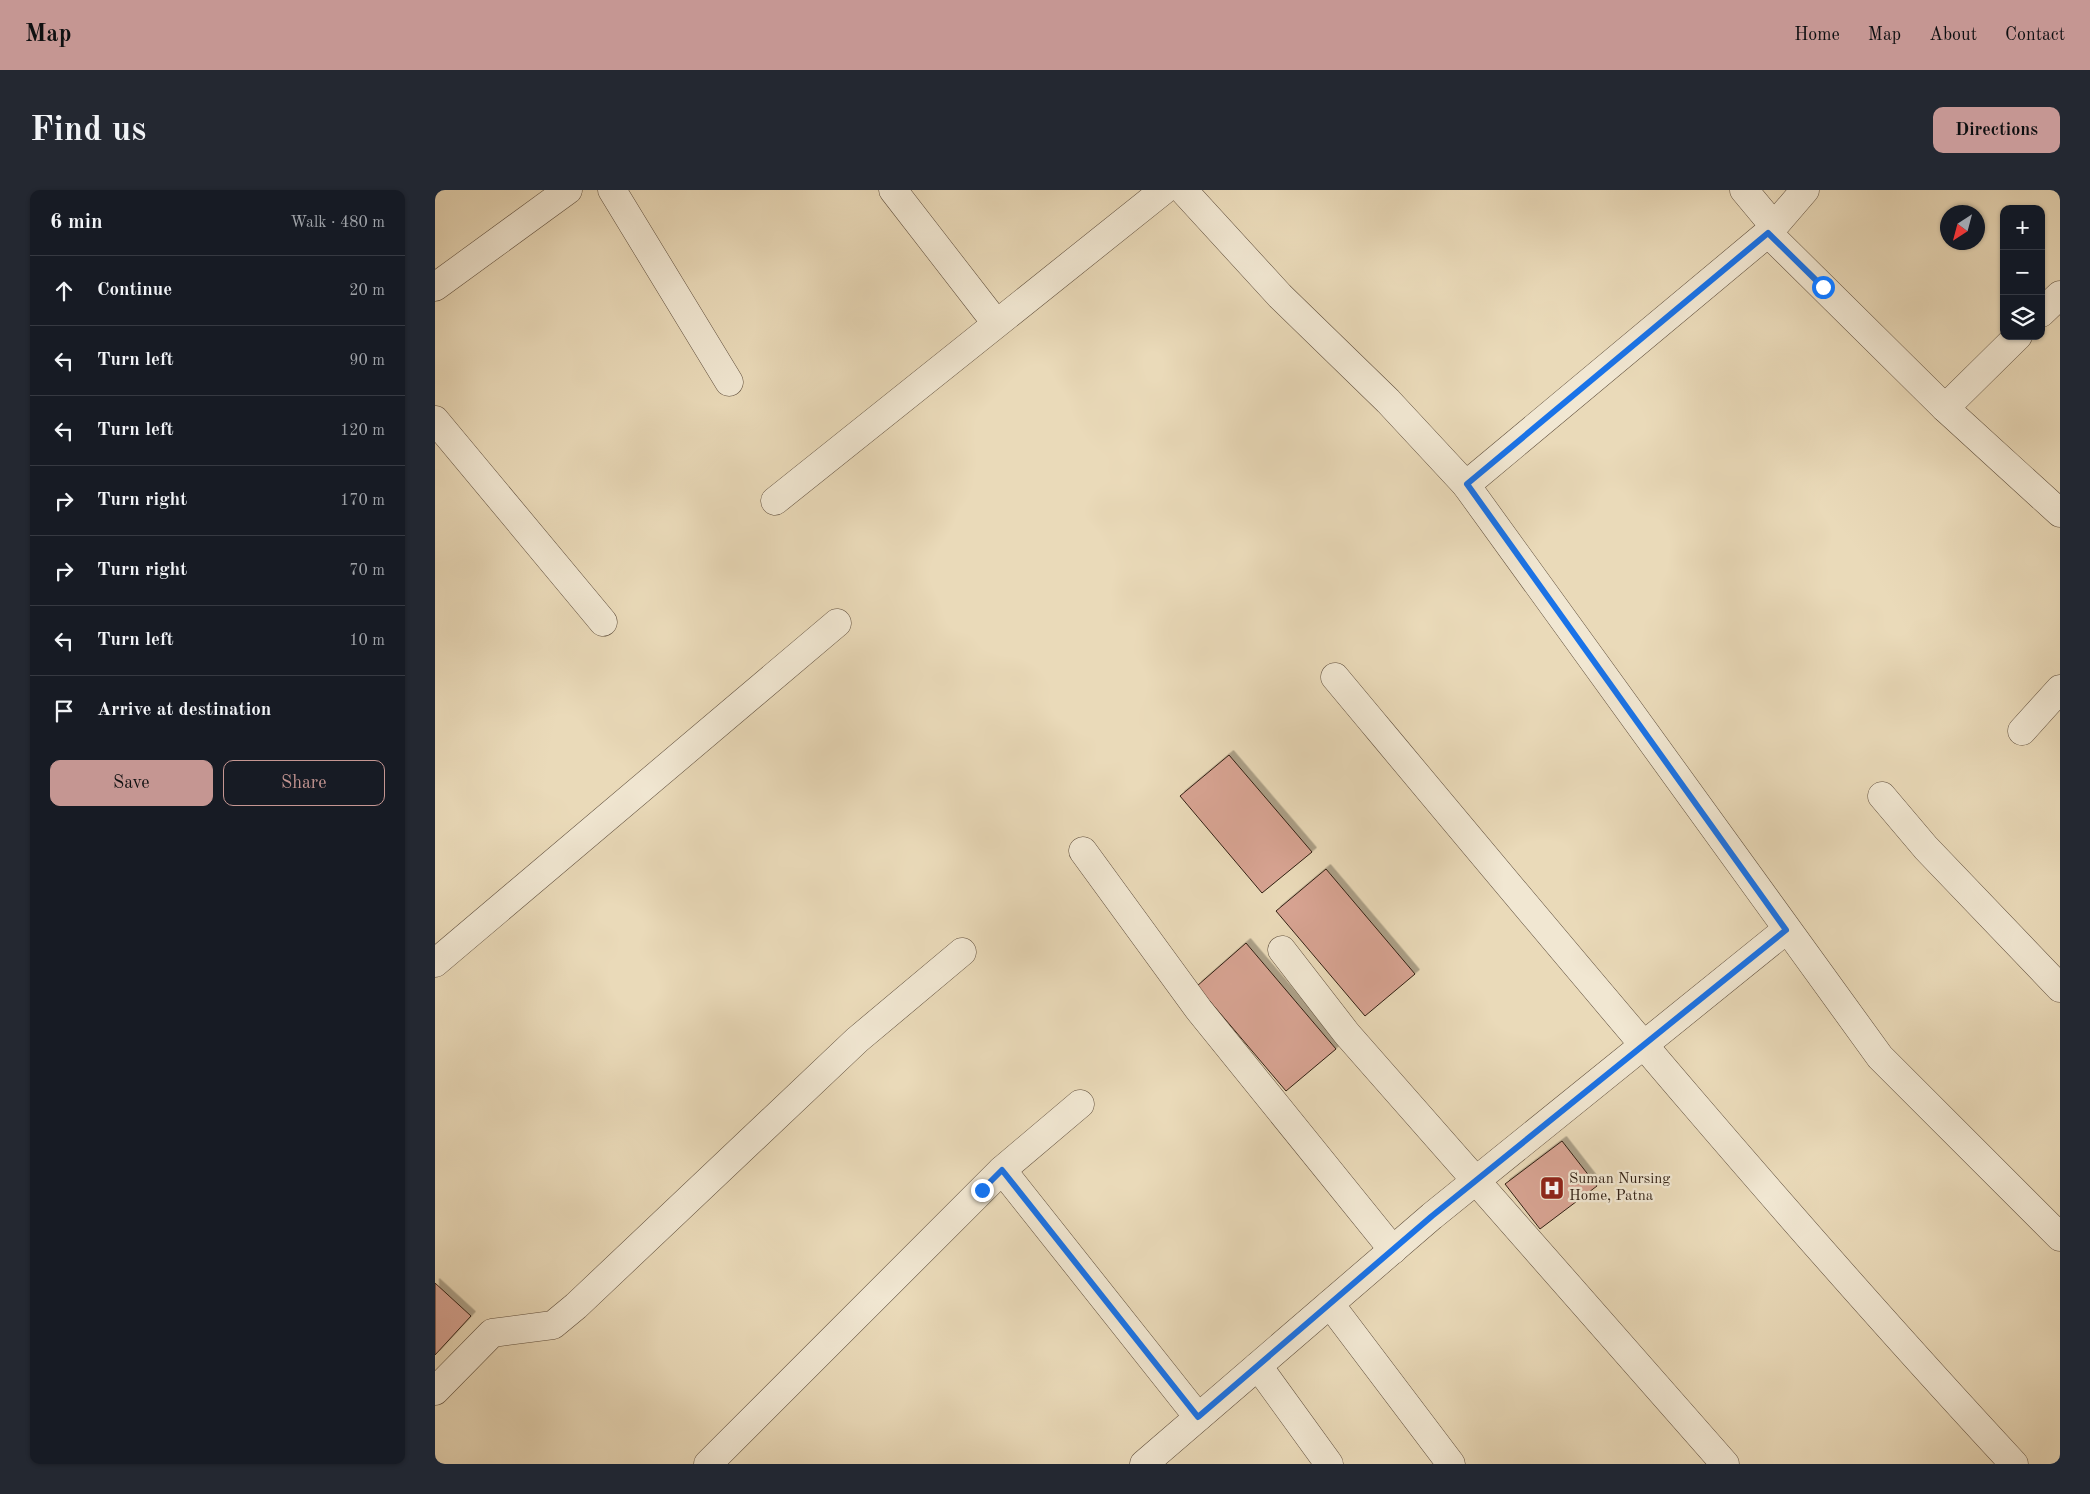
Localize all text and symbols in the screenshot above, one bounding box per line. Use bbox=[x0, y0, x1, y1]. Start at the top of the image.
text: Map bbox=[25, 23, 72, 47]
text: Home bbox=[1794, 26, 1840, 44]
text: Map bbox=[1868, 26, 1901, 44]
text: About bbox=[1929, 26, 1977, 44]
text: Contact bbox=[2005, 26, 2065, 44]
button: Directions bbox=[1933, 107, 2060, 153]
text: Find us bbox=[30, 113, 146, 148]
north arrow bbox=[1940, 205, 1985, 250]
map controls bbox=[2000, 205, 2045, 340]
button: + bbox=[2000, 205, 2045, 250]
text: 6 min bbox=[50, 212, 103, 233]
text: Walk · 480 m bbox=[290, 215, 385, 231]
button: − bbox=[2000, 250, 2045, 295]
route start bbox=[1812, 276, 1835, 299]
icon: ahead bbox=[50, 277, 78, 305]
text: Continue bbox=[97, 281, 172, 300]
text: 20 m bbox=[349, 283, 385, 299]
button: layers bbox=[2000, 295, 2045, 340]
icon: left bbox=[50, 347, 78, 375]
text: Turn left bbox=[97, 351, 174, 370]
text: 90 m bbox=[349, 353, 385, 369]
icon: left bbox=[50, 417, 78, 445]
text: Turn left bbox=[97, 421, 174, 440]
text: 120 m bbox=[340, 423, 385, 439]
icon: right bbox=[50, 487, 78, 515]
text: Turn right bbox=[97, 491, 187, 510]
text: 170 m bbox=[340, 493, 385, 509]
icon: right bbox=[50, 557, 78, 585]
text: Turn right bbox=[97, 561, 187, 580]
text: 70 m bbox=[349, 563, 385, 579]
icon: left bbox=[50, 627, 78, 655]
text: Turn left bbox=[97, 631, 174, 650]
text: 10 m bbox=[349, 633, 385, 649]
icon: arrive bbox=[50, 697, 78, 725]
text: Arrive at destination bbox=[97, 701, 271, 720]
button: Save bbox=[50, 760, 213, 806]
button: Share bbox=[223, 760, 385, 806]
place label: Suman Nursing Home, Patna bbox=[1569, 1172, 1670, 1204]
hospital icon: Suman Nursing Home, Patna bbox=[1539, 1175, 1565, 1201]
route end bbox=[971, 1179, 994, 1202]

